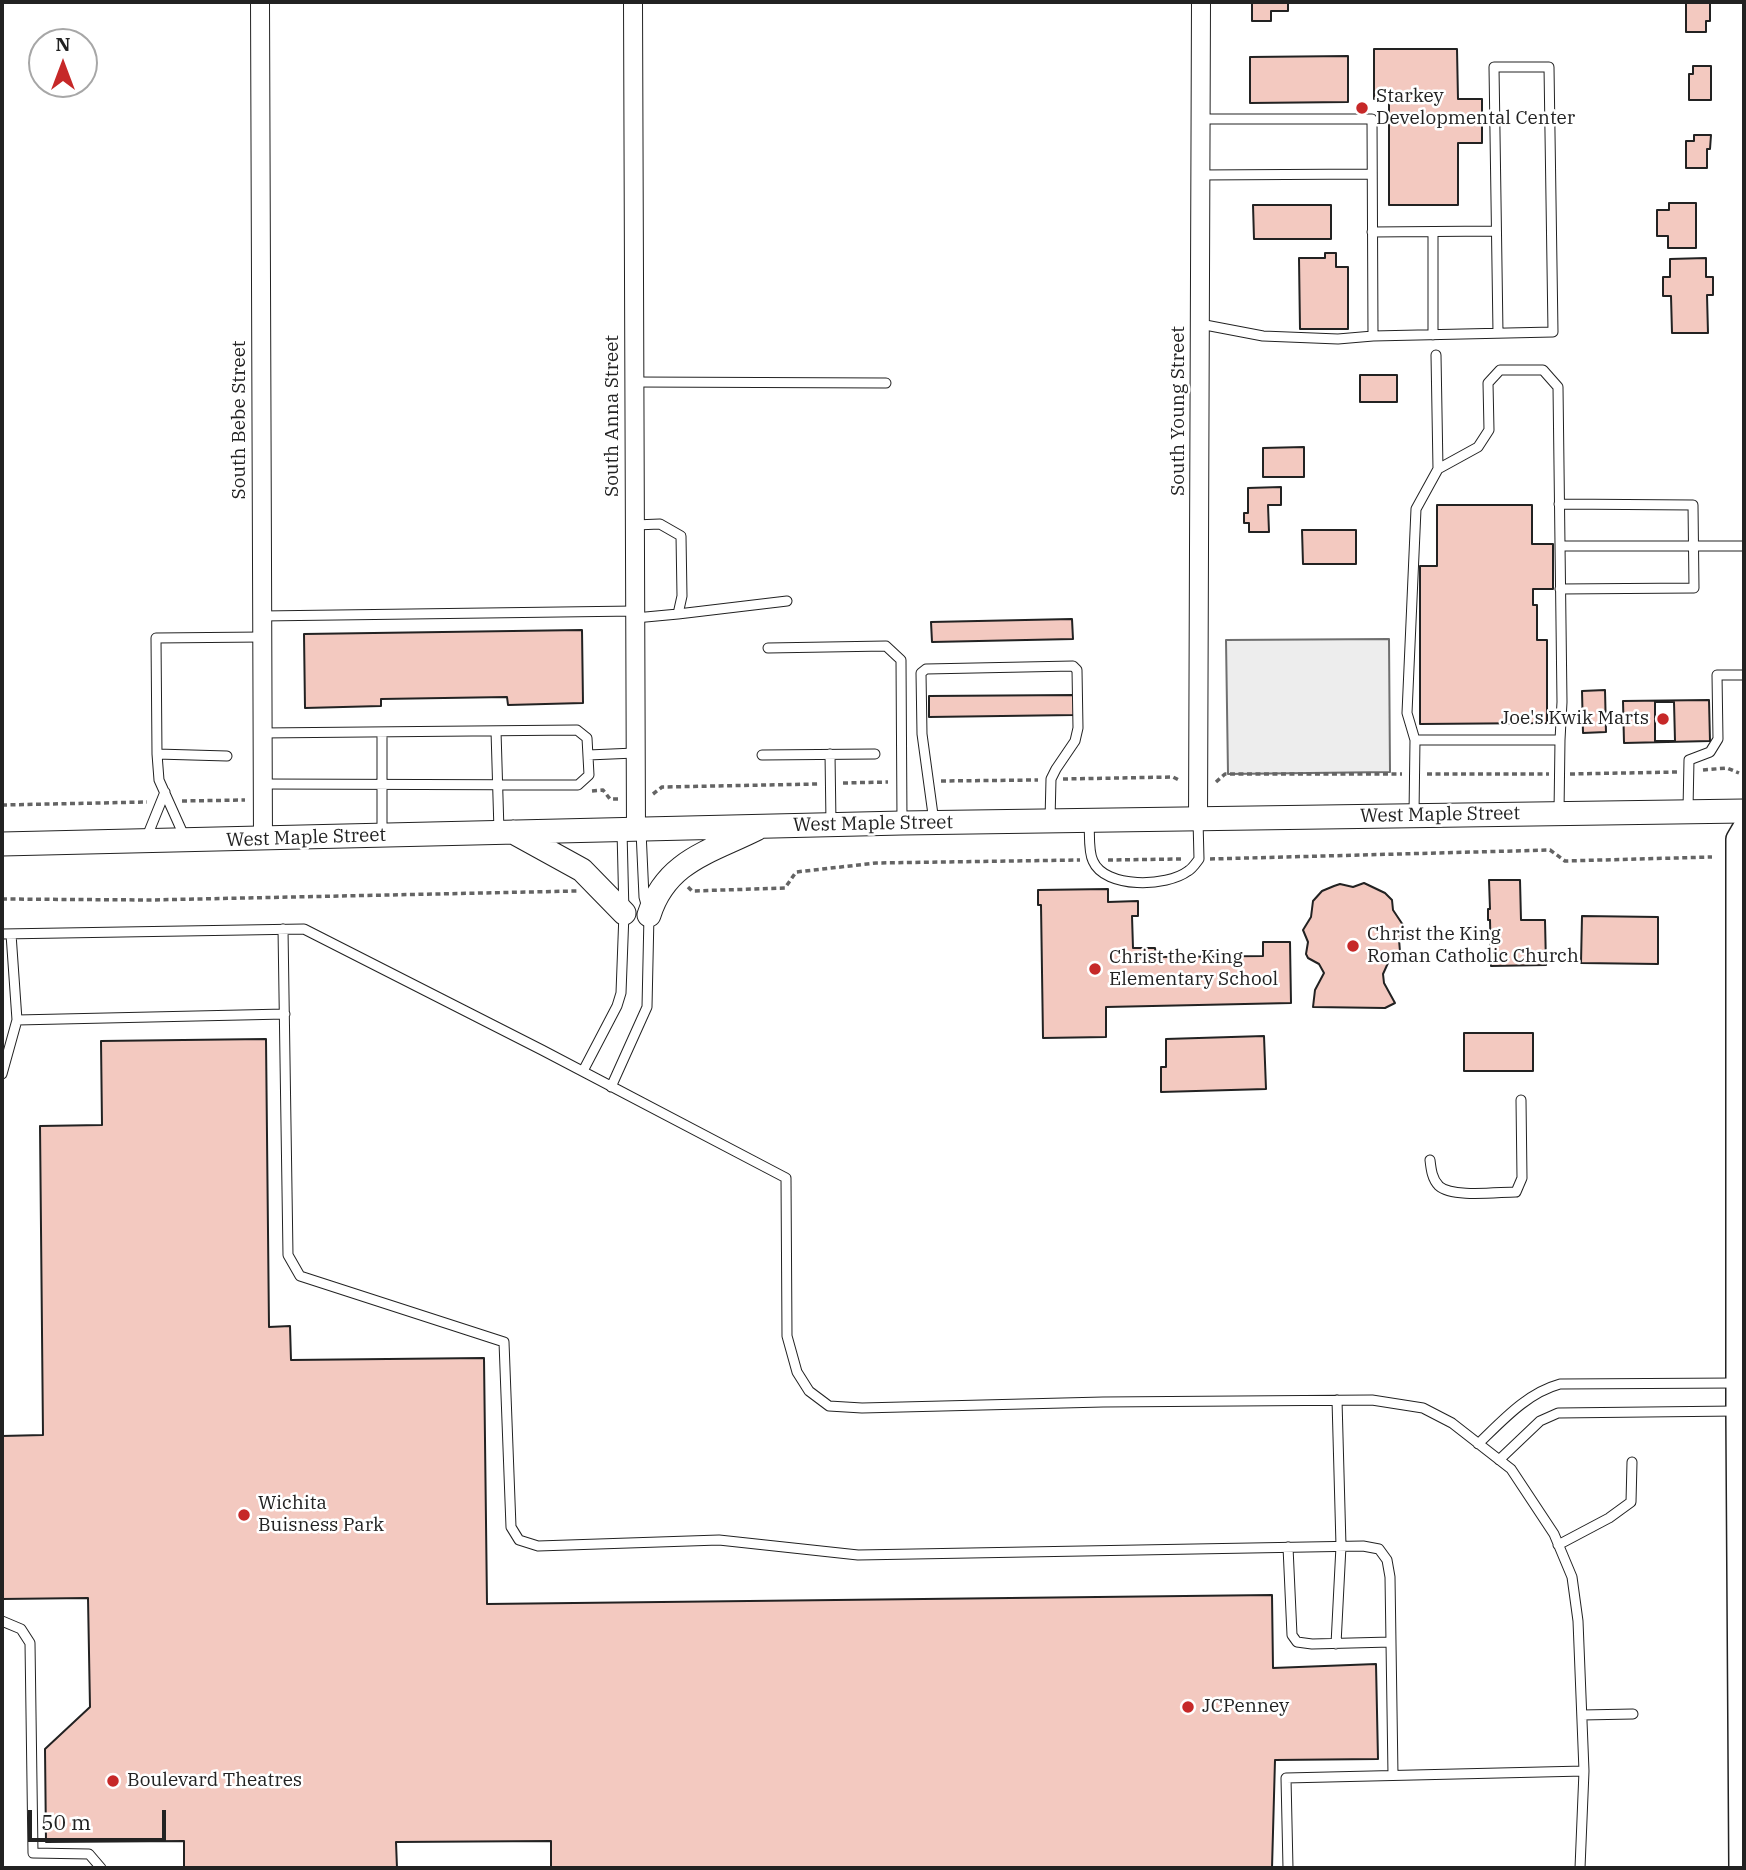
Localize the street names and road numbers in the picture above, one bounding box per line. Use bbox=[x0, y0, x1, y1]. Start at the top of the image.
street label: South Young Street bbox=[1168, 326, 1190, 496]
street label: South Anna Street bbox=[602, 335, 624, 497]
street label: South Bebe Street bbox=[229, 340, 251, 500]
street label: West Maple Street bbox=[1360, 802, 1520, 828]
street label: West Maple Street bbox=[793, 811, 953, 837]
street label: West Maple Street bbox=[226, 824, 386, 852]

